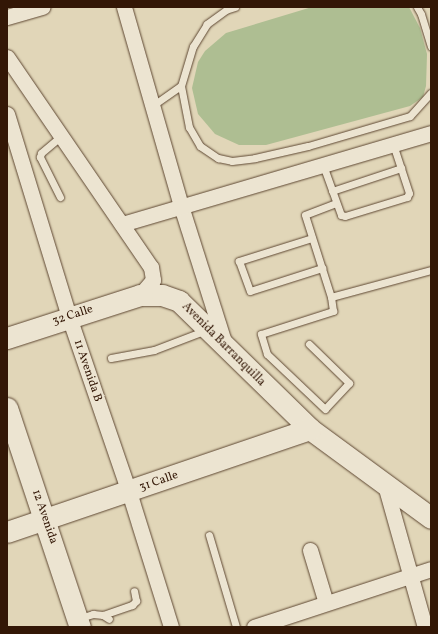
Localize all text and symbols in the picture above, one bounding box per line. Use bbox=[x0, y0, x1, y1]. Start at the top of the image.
street label: Avenida Barranquilla bbox=[178, 300, 268, 390]
street label: 32 Calle bbox=[51, 303, 95, 329]
street label: 11 Avenida B bbox=[70, 338, 104, 404]
street label: 31 Calle bbox=[138, 469, 180, 495]
street label: 12 Avenida bbox=[28, 488, 60, 546]

